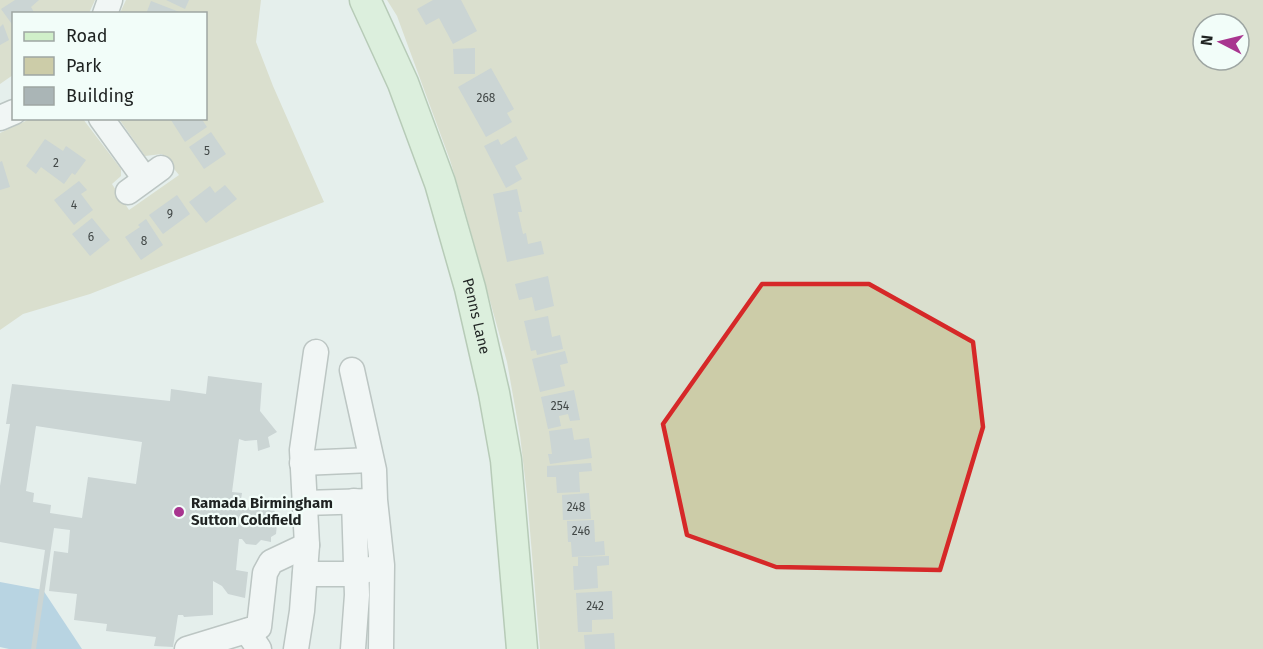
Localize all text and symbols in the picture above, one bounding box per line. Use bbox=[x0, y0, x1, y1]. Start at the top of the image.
legend bbox=[12, 12, 207, 120]
north arrow bbox=[1191, 12, 1251, 72]
text: Road bbox=[66, 25, 108, 47]
text: N bbox=[1197, 34, 1217, 47]
text: Park bbox=[66, 55, 102, 77]
text: Building bbox=[66, 85, 134, 107]
house number: 268 bbox=[477, 91, 496, 105]
house number: 5 bbox=[204, 144, 210, 158]
house number: 2 bbox=[53, 156, 59, 170]
house number: 4 bbox=[71, 198, 78, 212]
house number: 9 bbox=[167, 207, 173, 221]
house number: 6 bbox=[88, 230, 94, 244]
house number: 8 bbox=[141, 234, 148, 248]
street label: Penns Lane bbox=[459, 276, 494, 356]
house number: 254 bbox=[551, 399, 570, 413]
place label: Ramada Birmingham Sutton Coldfield bbox=[191, 494, 333, 529]
house number: 248 bbox=[567, 500, 586, 514]
marker: Ramada Birmingham Sutton Coldfield bbox=[172, 505, 186, 519]
house number: 246 bbox=[572, 524, 590, 538]
house number: 242 bbox=[586, 599, 604, 613]

